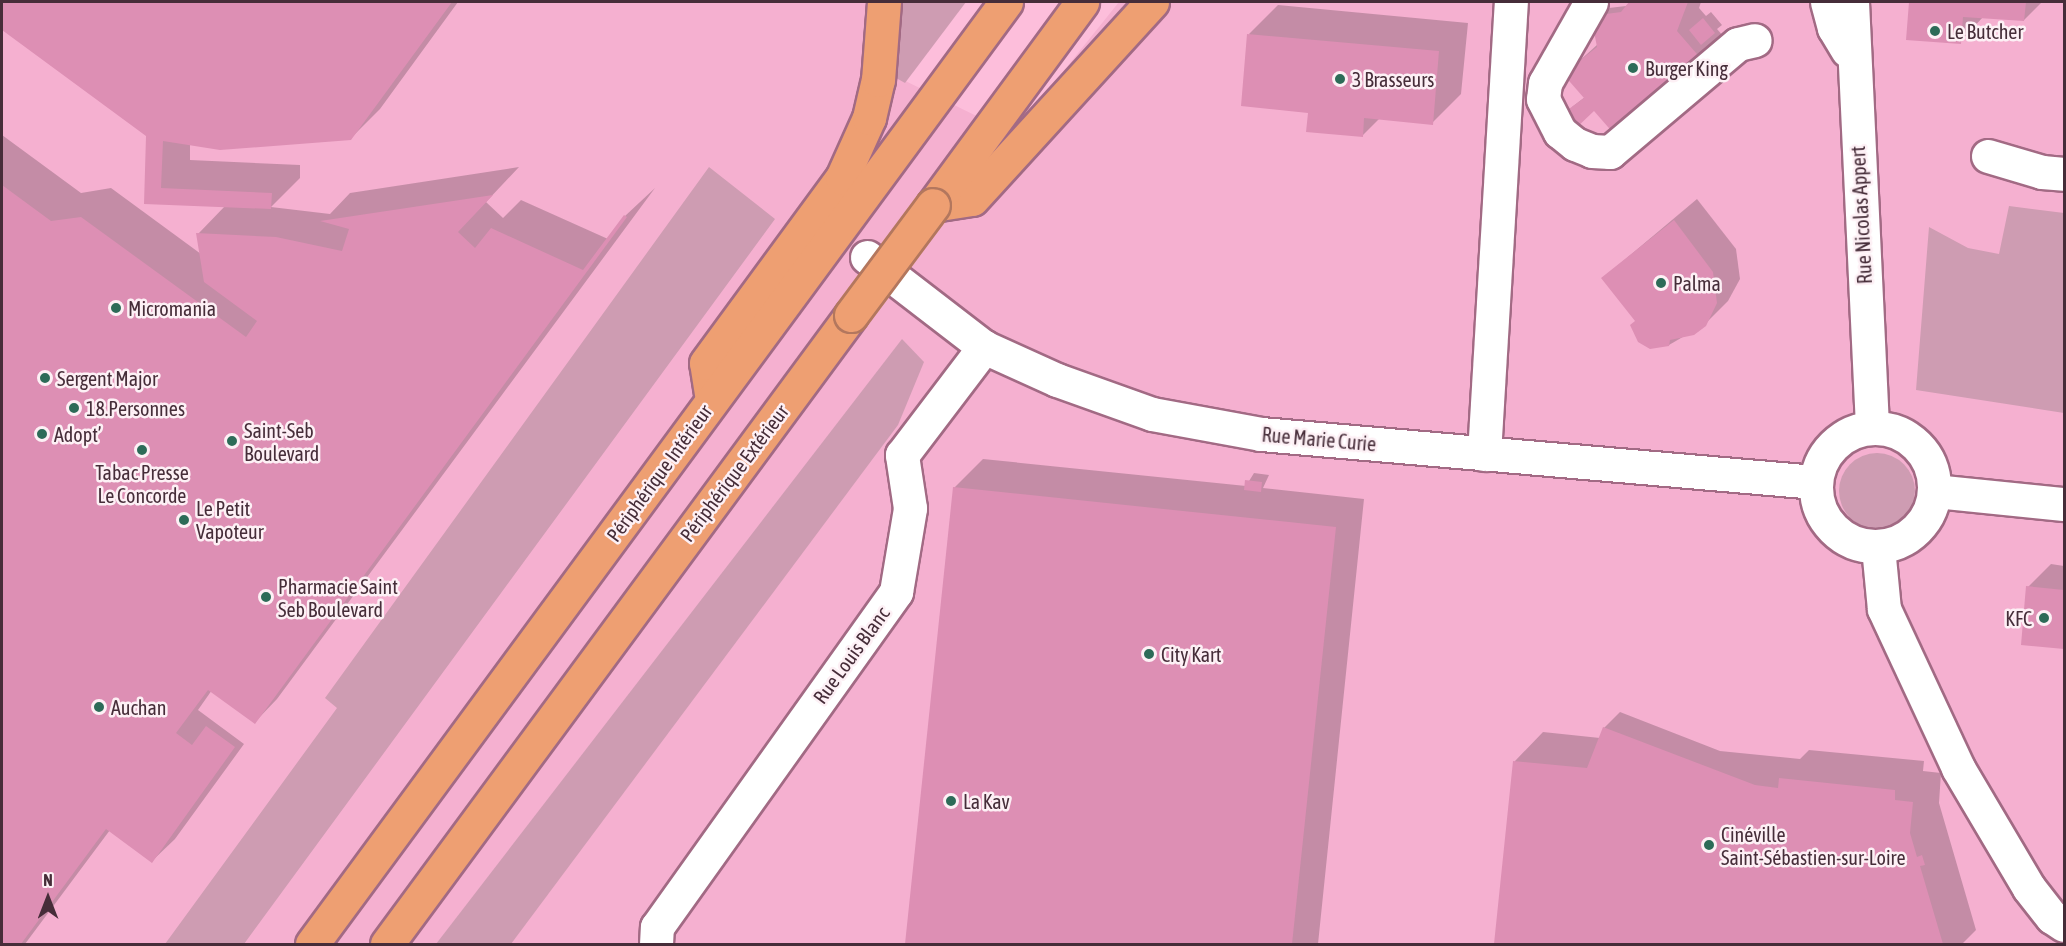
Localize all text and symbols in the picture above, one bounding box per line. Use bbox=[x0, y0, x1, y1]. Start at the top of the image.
place label: Le Butcher bbox=[1947, 19, 2023, 43]
marker: Le Butcher bbox=[1928, 24, 1942, 38]
place label: Burger King bbox=[1645, 56, 1728, 80]
marker: Burger King bbox=[1626, 61, 1640, 75]
place label: 3 Brasseurs bbox=[1352, 67, 1434, 91]
marker: 3 Brasseurs bbox=[1333, 72, 1347, 86]
street label: Rue Nicolas Appert bbox=[1845, 145, 1877, 285]
place label: Palma bbox=[1673, 271, 1721, 295]
marker: Palma bbox=[1654, 276, 1668, 290]
place label: Micromania bbox=[128, 296, 216, 320]
marker: Micromania bbox=[109, 301, 123, 315]
place label: Sergent Major bbox=[57, 366, 158, 390]
marker: Sergent Major bbox=[38, 371, 52, 385]
place label: 18.Personnes bbox=[86, 396, 185, 420]
street label: Périphérique Intérieur bbox=[601, 400, 717, 546]
street label: Périphérique Extérieur bbox=[675, 400, 793, 546]
marker: 18.Personnes bbox=[67, 401, 81, 415]
place label: Saint-Seb Boulevard bbox=[244, 418, 319, 465]
place label: Adopt’ bbox=[54, 422, 102, 446]
street label: Rue Marie Curie bbox=[1261, 422, 1377, 456]
marker: Adopt’ bbox=[35, 427, 49, 441]
marker: Saint-Seb Boulevard bbox=[225, 434, 239, 448]
marker: Tabac Presse Le Concorde bbox=[135, 443, 149, 457]
place label: Tabac Presse Le Concorde bbox=[95, 460, 189, 507]
place label: Le Petit Vapoteur bbox=[196, 496, 264, 543]
marker: Le Petit Vapoteur bbox=[177, 513, 191, 527]
place label: Pharmacie Saint Seb Boulevard bbox=[278, 574, 398, 621]
marker: Pharmacie Saint Seb Boulevard bbox=[259, 590, 273, 604]
street label: Rue Louis Blanc bbox=[808, 602, 894, 708]
place label: KFC bbox=[2005, 606, 2032, 630]
marker: KFC bbox=[2037, 611, 2051, 625]
place label: City Kart bbox=[1161, 642, 1221, 666]
marker: City Kart bbox=[1142, 647, 1156, 661]
place label: Auchan bbox=[111, 695, 167, 719]
marker: Auchan bbox=[92, 700, 106, 714]
place label: La Kav bbox=[963, 789, 1010, 813]
marker: La Kav bbox=[944, 794, 958, 808]
place label: Cinéville Saint-Sébastien-sur-Loire bbox=[1721, 822, 1906, 869]
marker: Cinéville Saint-Sébastien-sur-Loire bbox=[1702, 838, 1716, 852]
north arrow bbox=[18, 868, 78, 928]
text: N bbox=[43, 871, 53, 889]

